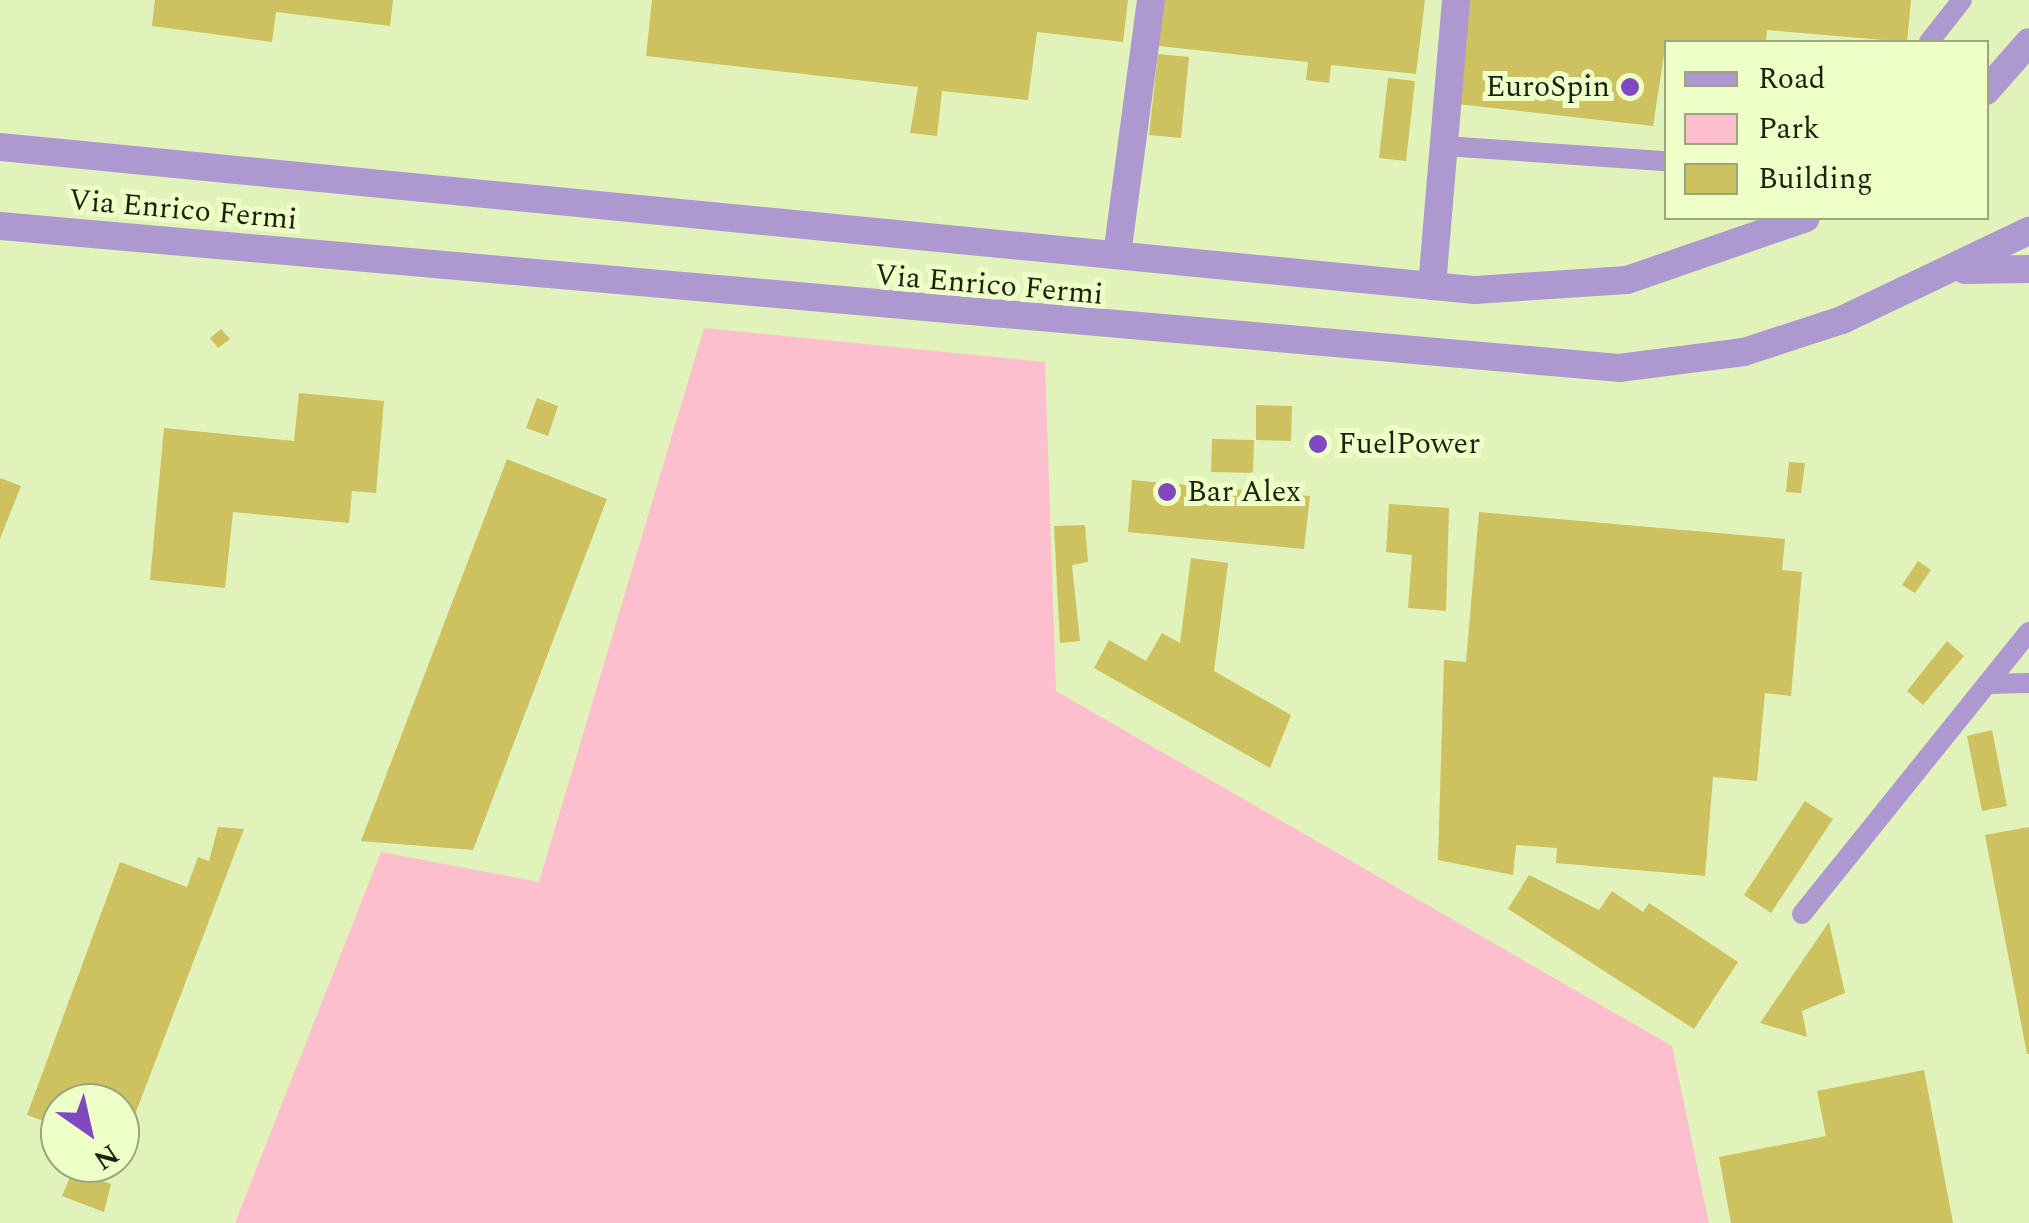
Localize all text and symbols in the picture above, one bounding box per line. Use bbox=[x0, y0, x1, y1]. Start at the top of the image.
legend bbox=[1664, 40, 1989, 220]
text: Road bbox=[1758, 56, 1826, 102]
place label: EuroSpin bbox=[1486, 69, 1610, 105]
marker: EuroSpin bbox=[1619, 76, 1641, 98]
text: Park bbox=[1758, 106, 1820, 152]
text: Building bbox=[1758, 156, 1873, 202]
street label: Via Enrico Fermi bbox=[67, 182, 299, 238]
street label: Via Enrico Fermi bbox=[873, 257, 1105, 313]
place label: FuelPower bbox=[1338, 426, 1480, 462]
marker: FuelPower bbox=[1307, 433, 1329, 455]
place label: Bar Alex bbox=[1187, 474, 1301, 510]
marker: Bar Alex bbox=[1156, 481, 1178, 503]
north arrow bbox=[40, 1083, 140, 1183]
text: N bbox=[84, 1132, 127, 1181]

